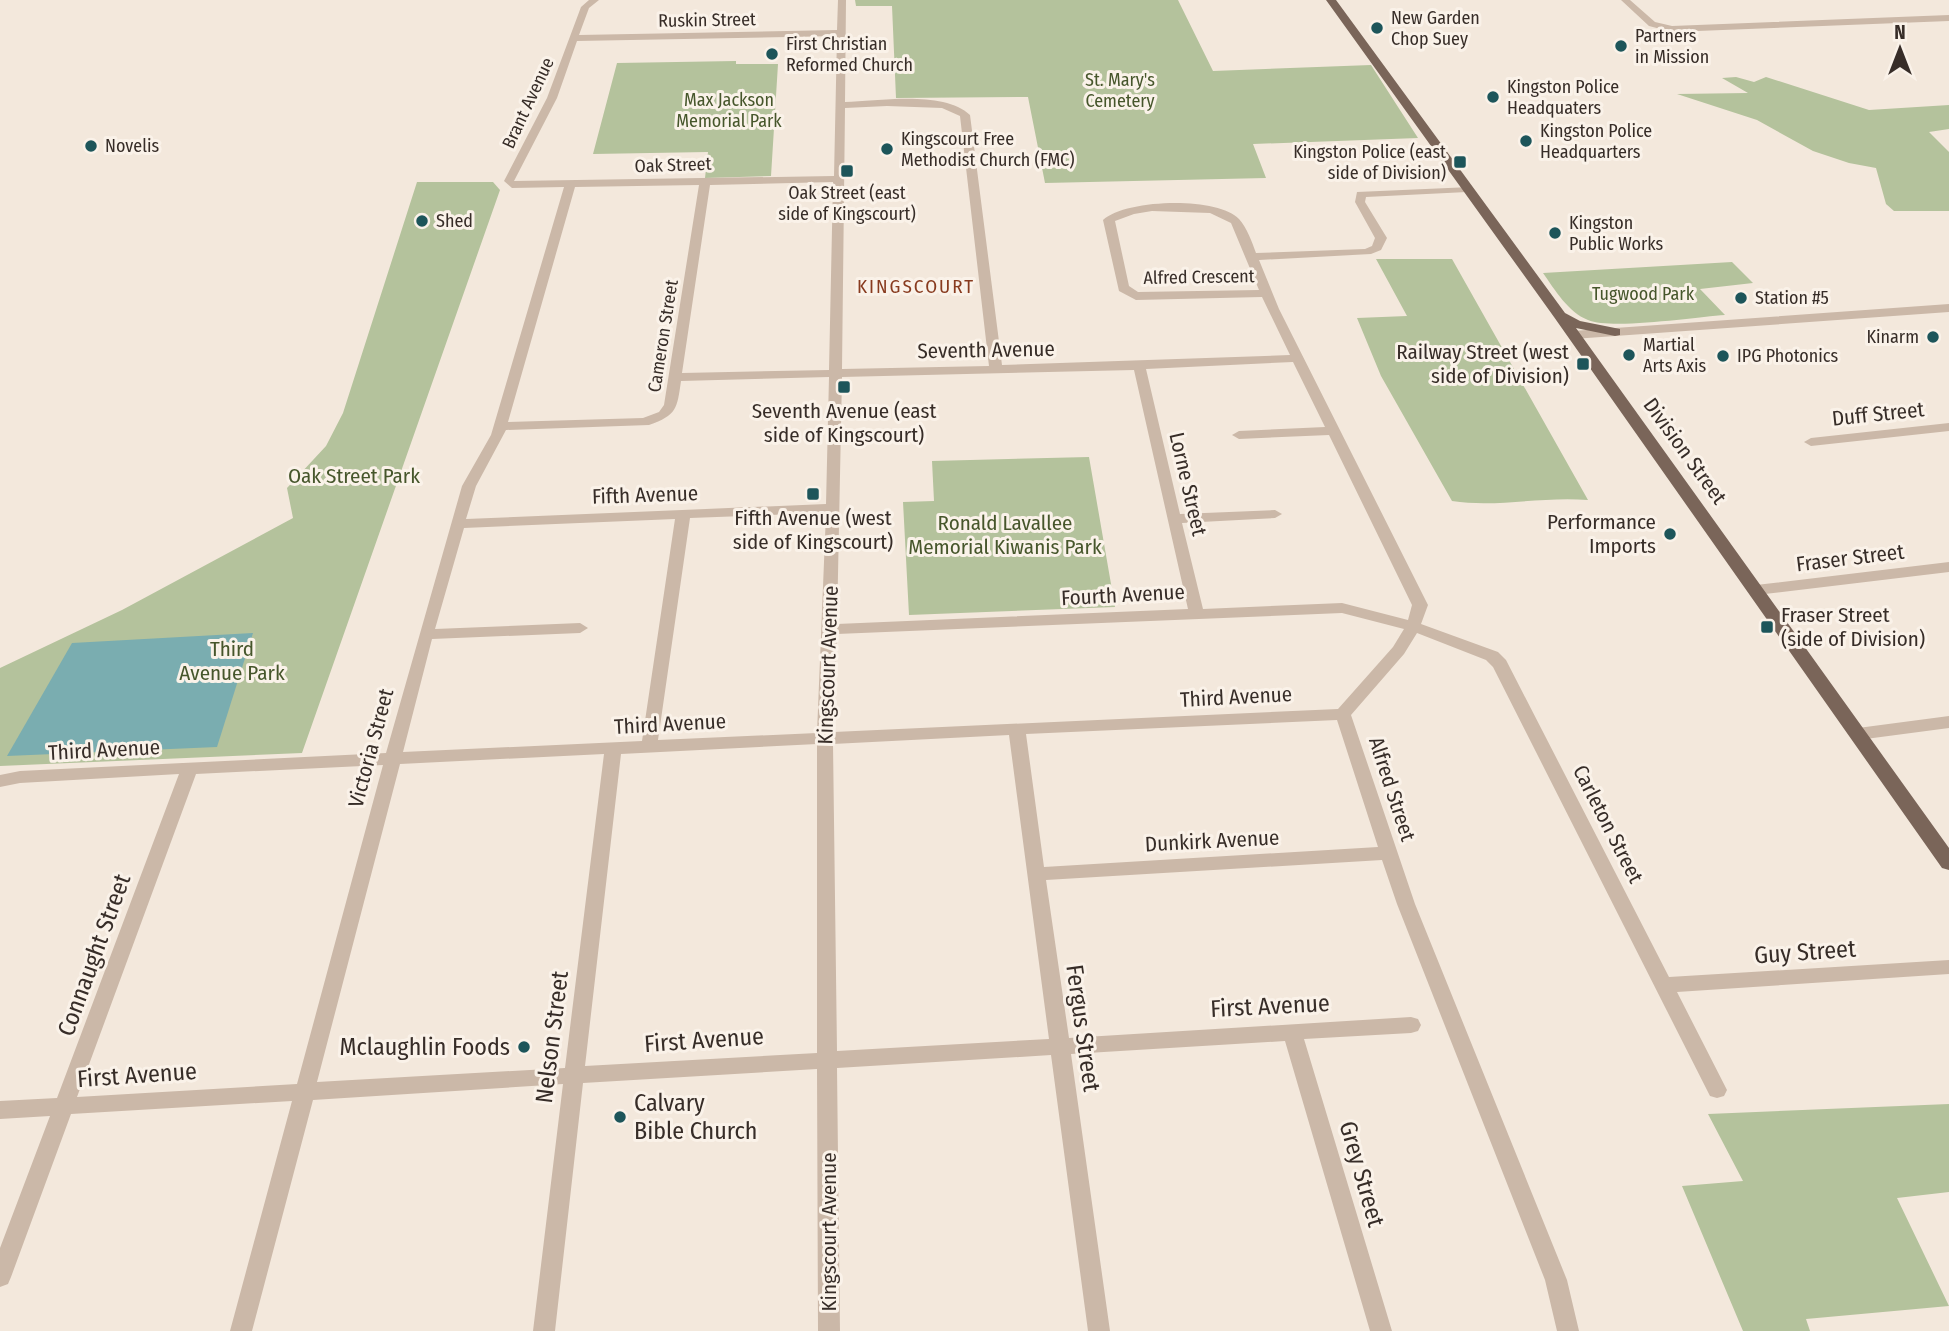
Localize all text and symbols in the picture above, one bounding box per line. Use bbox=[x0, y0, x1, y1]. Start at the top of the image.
place label: New Garden Chop Suey bbox=[1391, 7, 1480, 50]
street label: Ruskin Street bbox=[658, 8, 756, 32]
north arrow bbox=[1865, 14, 1935, 84]
marker: New Garden Chop Suey bbox=[1369, 20, 1385, 36]
text: N bbox=[1894, 21, 1906, 44]
place label: Partners in Mission bbox=[1635, 25, 1709, 68]
place label: First Christian Reformed Church bbox=[786, 33, 913, 76]
marker: Partners in Mission bbox=[1613, 38, 1629, 54]
marker: First Christian Reformed Church bbox=[764, 46, 780, 62]
street label: Brant Avenue bbox=[497, 54, 559, 152]
park label: St. Mary's Cemetery bbox=[1085, 69, 1155, 112]
place label: Kingston Police Headquaters bbox=[1507, 76, 1619, 119]
park label: Max Jackson Memorial Park bbox=[676, 89, 782, 132]
marker: Kingston Police Headquaters bbox=[1485, 89, 1501, 105]
place label: Kingston Police Headquarters bbox=[1540, 120, 1652, 163]
place label: Kingscourt Free Methodist Church (FMC) bbox=[901, 128, 1075, 171]
marker: Kingston Police Headquarters bbox=[1518, 133, 1534, 149]
place label: Novelis bbox=[105, 135, 159, 157]
marker: Novelis bbox=[83, 138, 99, 154]
marker: Kingscourt Free Methodist Church (FMC) bbox=[879, 141, 895, 157]
place label: Kingston Police (east side of Division) bbox=[1293, 141, 1446, 184]
street label: Oak Street bbox=[634, 153, 712, 177]
marker: Kingston Police (east side of Division) bbox=[1452, 154, 1468, 170]
marker: Oak Street (east side of Kingscourt) bbox=[839, 163, 855, 179]
place label: Oak Street (east side of Kingscourt) bbox=[778, 182, 916, 225]
place label: Shed bbox=[436, 210, 473, 232]
place label: Kingston Public Works bbox=[1569, 212, 1664, 255]
marker: Shed bbox=[414, 213, 430, 229]
marker: Kingston Public Works bbox=[1547, 225, 1563, 241]
street label: Alfred Crescent bbox=[1143, 265, 1255, 289]
district label: KINGSCOURT bbox=[857, 275, 975, 298]
street label: Cameron Street bbox=[643, 278, 683, 394]
park label: Tugwood Park bbox=[1592, 283, 1695, 305]
place label: Station #5 bbox=[1755, 287, 1829, 309]
marker: Station #5 bbox=[1733, 290, 1749, 306]
place label: Kinarm bbox=[1867, 326, 1919, 348]
marker: Kinarm bbox=[1925, 329, 1941, 345]
place label: Martial Arts Axis bbox=[1643, 334, 1706, 377]
street label: Seventh Avenue bbox=[917, 336, 1055, 364]
place label: Railway Street (west side of Division) bbox=[1396, 339, 1569, 389]
place label: IPG Photonics bbox=[1737, 345, 1838, 367]
marker: Martial Arts Axis bbox=[1621, 347, 1637, 363]
marker: IPG Photonics bbox=[1715, 348, 1731, 364]
marker: Railway Street (west side of Division) bbox=[1575, 356, 1591, 372]
marker: Seventh Avenue (east side of Kingscourt) bbox=[836, 379, 852, 395]
street label: Division Street bbox=[1638, 393, 1732, 509]
street label: Duff Street bbox=[1831, 396, 1926, 432]
place label: Seventh Avenue (east side of Kingscourt) bbox=[752, 398, 936, 448]
street label: Lorne Street bbox=[1163, 430, 1213, 538]
park label: Oak Street Park bbox=[288, 463, 420, 489]
street label: Fifth Avenue bbox=[591, 480, 699, 510]
marker: Fifth Avenue (west side of Kingscourt) bbox=[805, 486, 821, 502]
place label: Fifth Avenue (west side of Kingscourt) bbox=[733, 505, 893, 555]
place label: Performance Imports bbox=[1547, 509, 1656, 559]
park label: Ronald Lavallee Memorial Kiwanis Park bbox=[908, 510, 1102, 560]
marker: Performance Imports bbox=[1662, 526, 1678, 542]
street label: Fraser Street bbox=[1795, 538, 1906, 578]
street label: Fourth Avenue bbox=[1061, 579, 1185, 611]
street label: Kingscourt Avenue bbox=[812, 585, 844, 745]
place label: Fraser Street (side of Division) bbox=[1781, 602, 1925, 652]
marker: Fraser Street (side of Division) bbox=[1759, 619, 1775, 635]
park label: Third Avenue Park bbox=[179, 636, 285, 686]
street label: Third Avenue bbox=[1179, 681, 1293, 713]
street label: Victoria Street bbox=[343, 686, 399, 810]
street label: Third Avenue bbox=[613, 708, 727, 740]
street label: Third Avenue bbox=[47, 734, 161, 766]
street label: Alfred Street bbox=[1363, 734, 1421, 844]
street label: Carleton Street bbox=[1567, 761, 1649, 888]
street label: Dunkirk Avenue bbox=[1144, 824, 1280, 858]
street label: Connaught Street bbox=[52, 870, 136, 1040]
street label: Guy Street bbox=[1753, 934, 1857, 970]
street label: Fergus Street bbox=[1060, 963, 1106, 1094]
street label: Nelson Street bbox=[530, 969, 574, 1105]
street label: First Avenue bbox=[1209, 989, 1331, 1023]
street label: First Avenue bbox=[643, 1022, 765, 1058]
place label: Mclaughlin Foods bbox=[340, 1033, 510, 1061]
marker: Mclaughlin Foods bbox=[516, 1039, 532, 1055]
street label: First Avenue bbox=[76, 1057, 198, 1093]
place label: Calvary Bible Church bbox=[634, 1089, 757, 1145]
marker: Calvary Bible Church bbox=[612, 1109, 628, 1125]
street label: Grey Street bbox=[1334, 1118, 1390, 1230]
street label: Kingscourt Avenue bbox=[816, 1152, 842, 1312]

